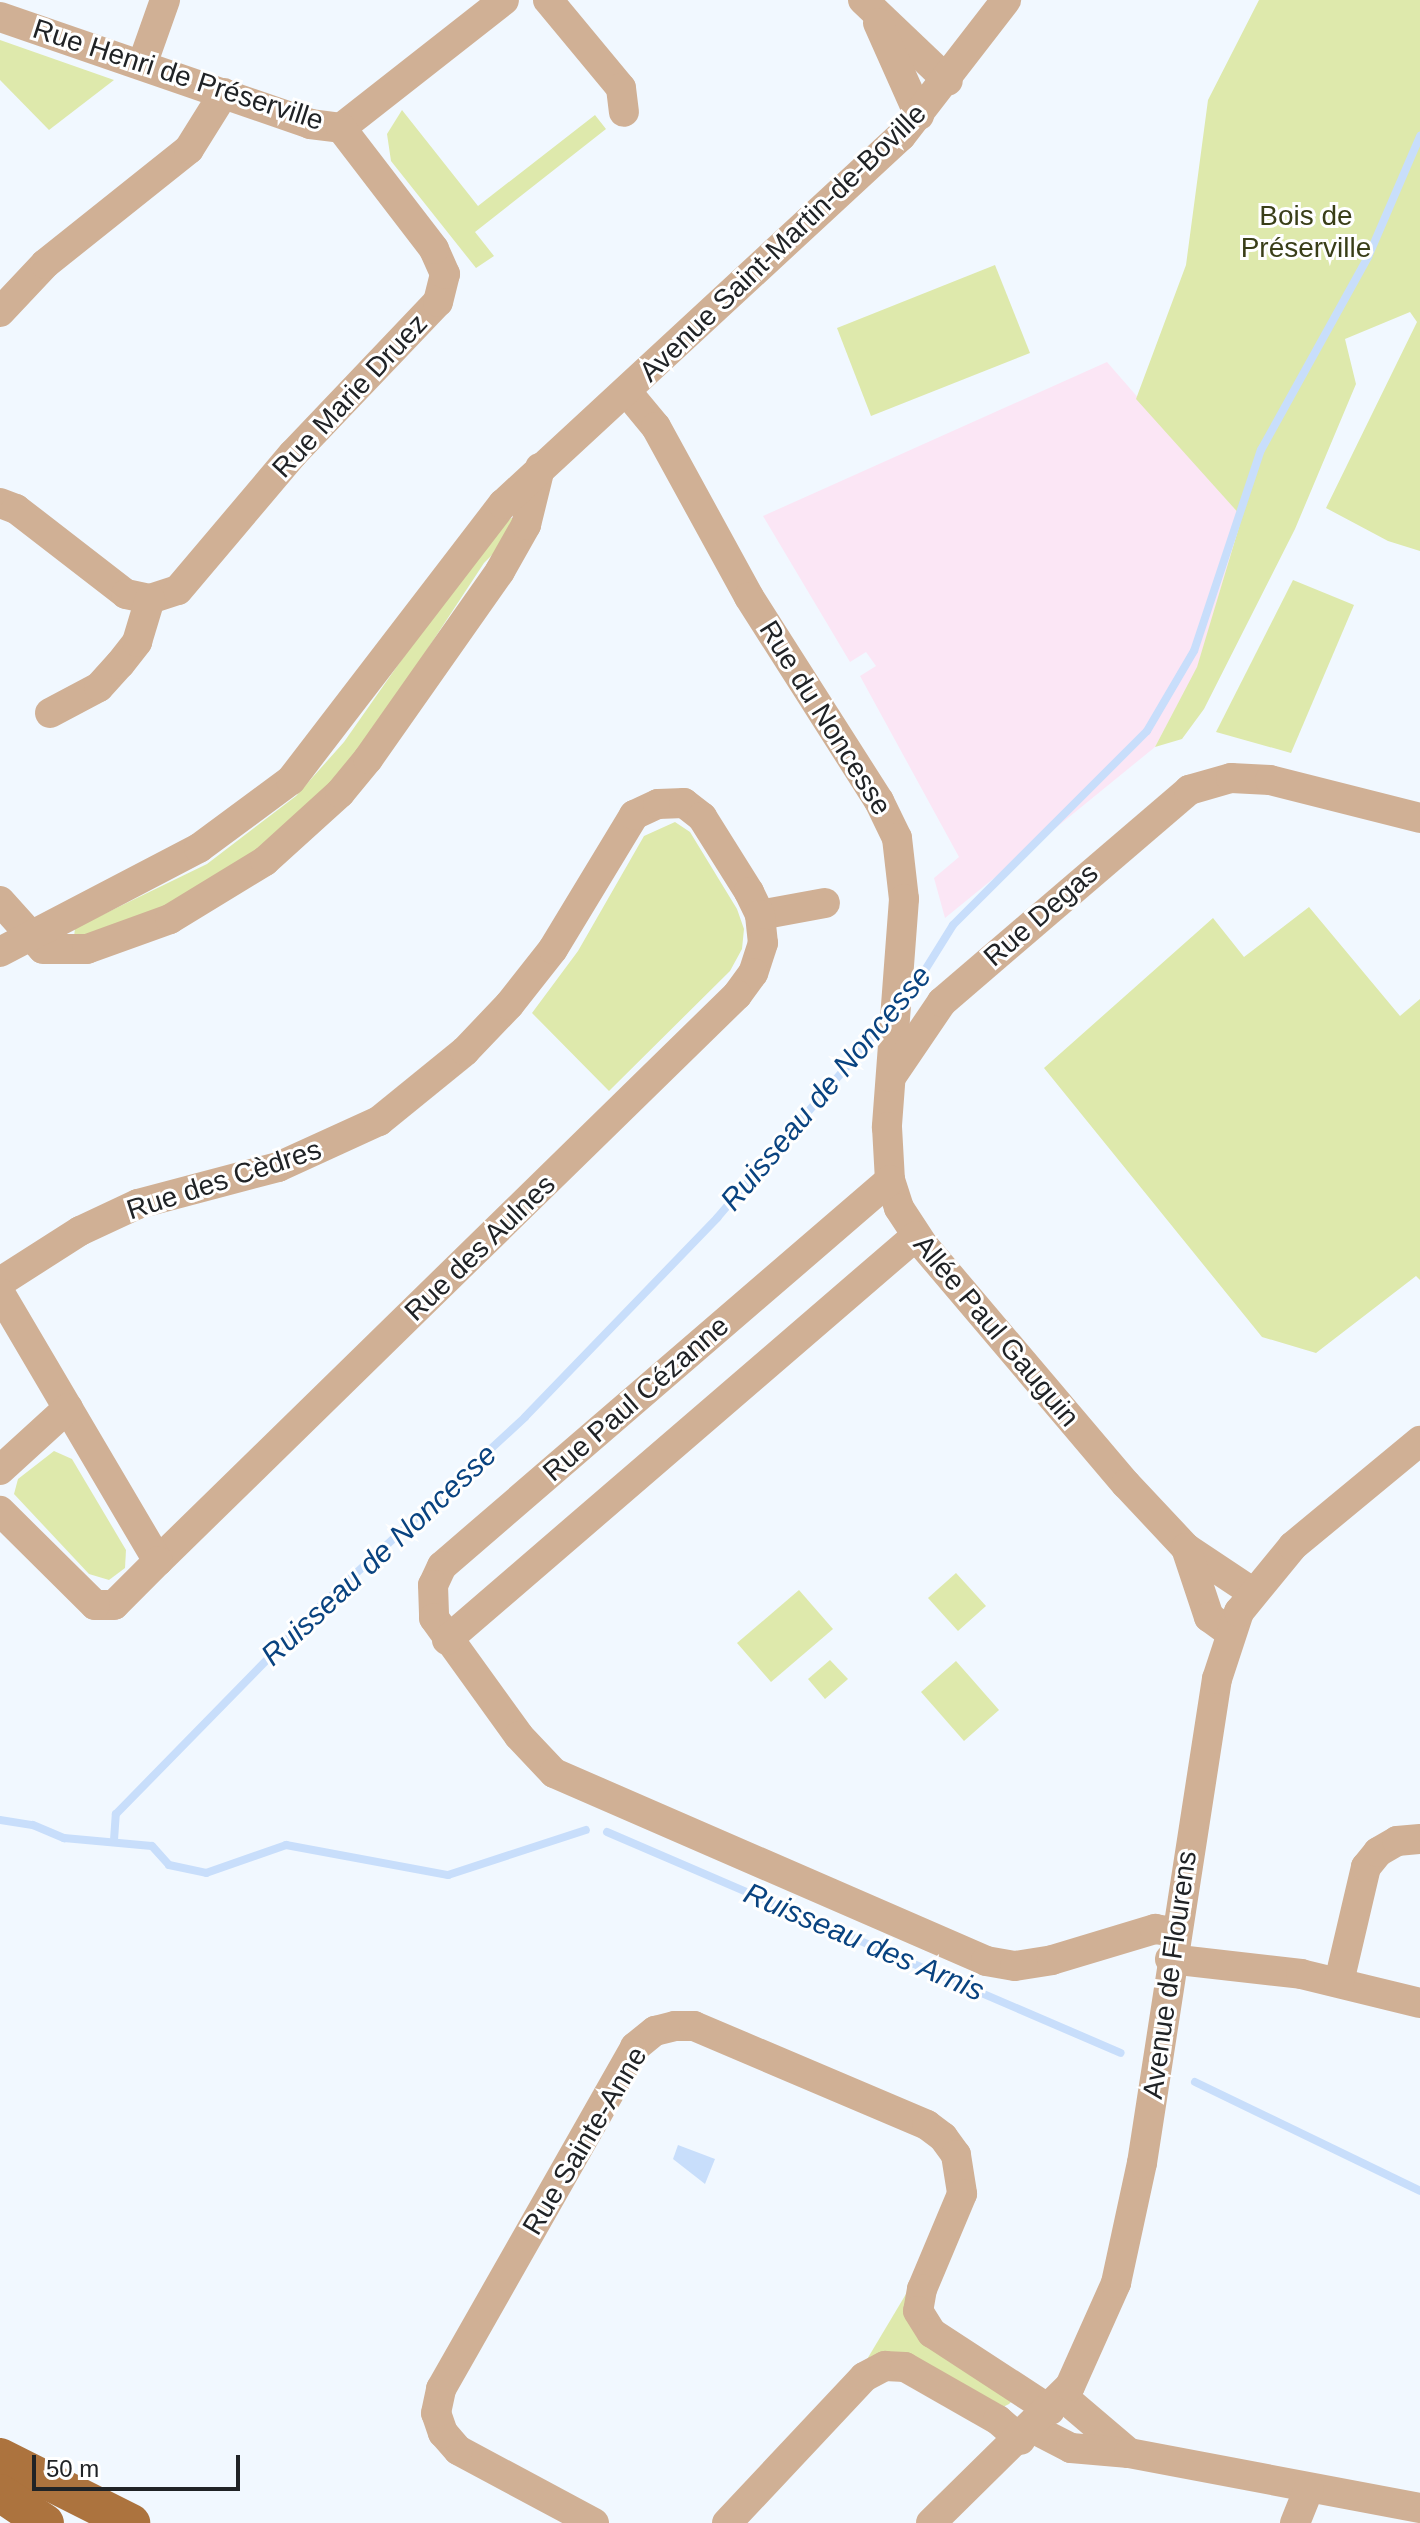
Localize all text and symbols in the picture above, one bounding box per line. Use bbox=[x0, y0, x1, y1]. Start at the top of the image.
street label: Rue Henri de Préserville bbox=[29, 12, 327, 138]
street label: Avenue Saint-Martin-de-Boville bbox=[633, 97, 933, 389]
park label: Bois de Préserville bbox=[1241, 199, 1371, 265]
street label: Rue Marie Druez bbox=[266, 307, 434, 485]
street label: Rue du Noncesse bbox=[752, 615, 898, 821]
street label: Rue Degas bbox=[977, 856, 1105, 974]
water label: Ruisseau de Noncesse bbox=[713, 958, 939, 1218]
street label: Rue des Cèdres bbox=[123, 1133, 325, 1227]
street label: Rue des Aulnes bbox=[397, 1167, 563, 1329]
street label: Allée Paul Gauguin bbox=[906, 1228, 1086, 1434]
street label: Rue Paul Cézanne bbox=[536, 1309, 736, 1489]
water label: Ruisseau de Noncesse bbox=[254, 1437, 504, 1673]
street label: Avenue de Flourens bbox=[1136, 1849, 1204, 2101]
water label: Ruisseau des Arnis bbox=[738, 1875, 990, 2009]
street label: Rue Sainte-Anne bbox=[516, 2041, 654, 2241]
scale bar bbox=[36, 2439, 244, 2489]
text: 50 m bbox=[46, 2455, 99, 2482]

